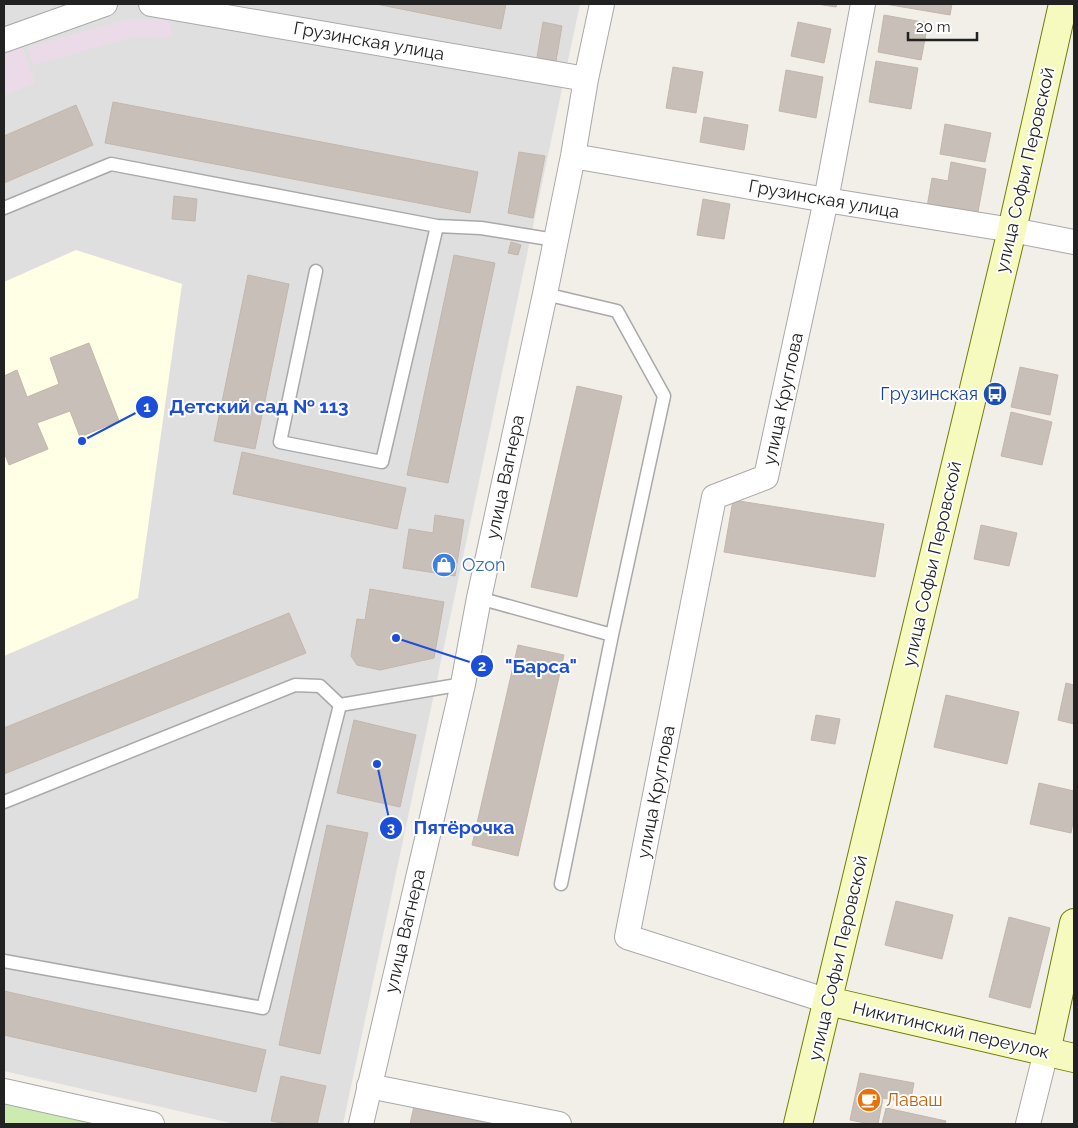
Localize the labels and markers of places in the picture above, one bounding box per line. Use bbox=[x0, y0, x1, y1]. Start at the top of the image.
bus stop icon: Грузинская bbox=[982, 381, 1008, 407]
place label: Грузинская bbox=[880, 383, 978, 404]
callout: Детский сад № 113 bbox=[134, 390, 359, 424]
shop icon: Ozon bbox=[431, 552, 457, 578]
place label: Ozon bbox=[462, 554, 505, 575]
callout: "Барса" bbox=[470, 649, 587, 683]
callout: Пятёрочка bbox=[378, 811, 524, 845]
cafe icon: Лаваш bbox=[856, 1087, 882, 1113]
place label: Лаваш bbox=[886, 1089, 943, 1110]

